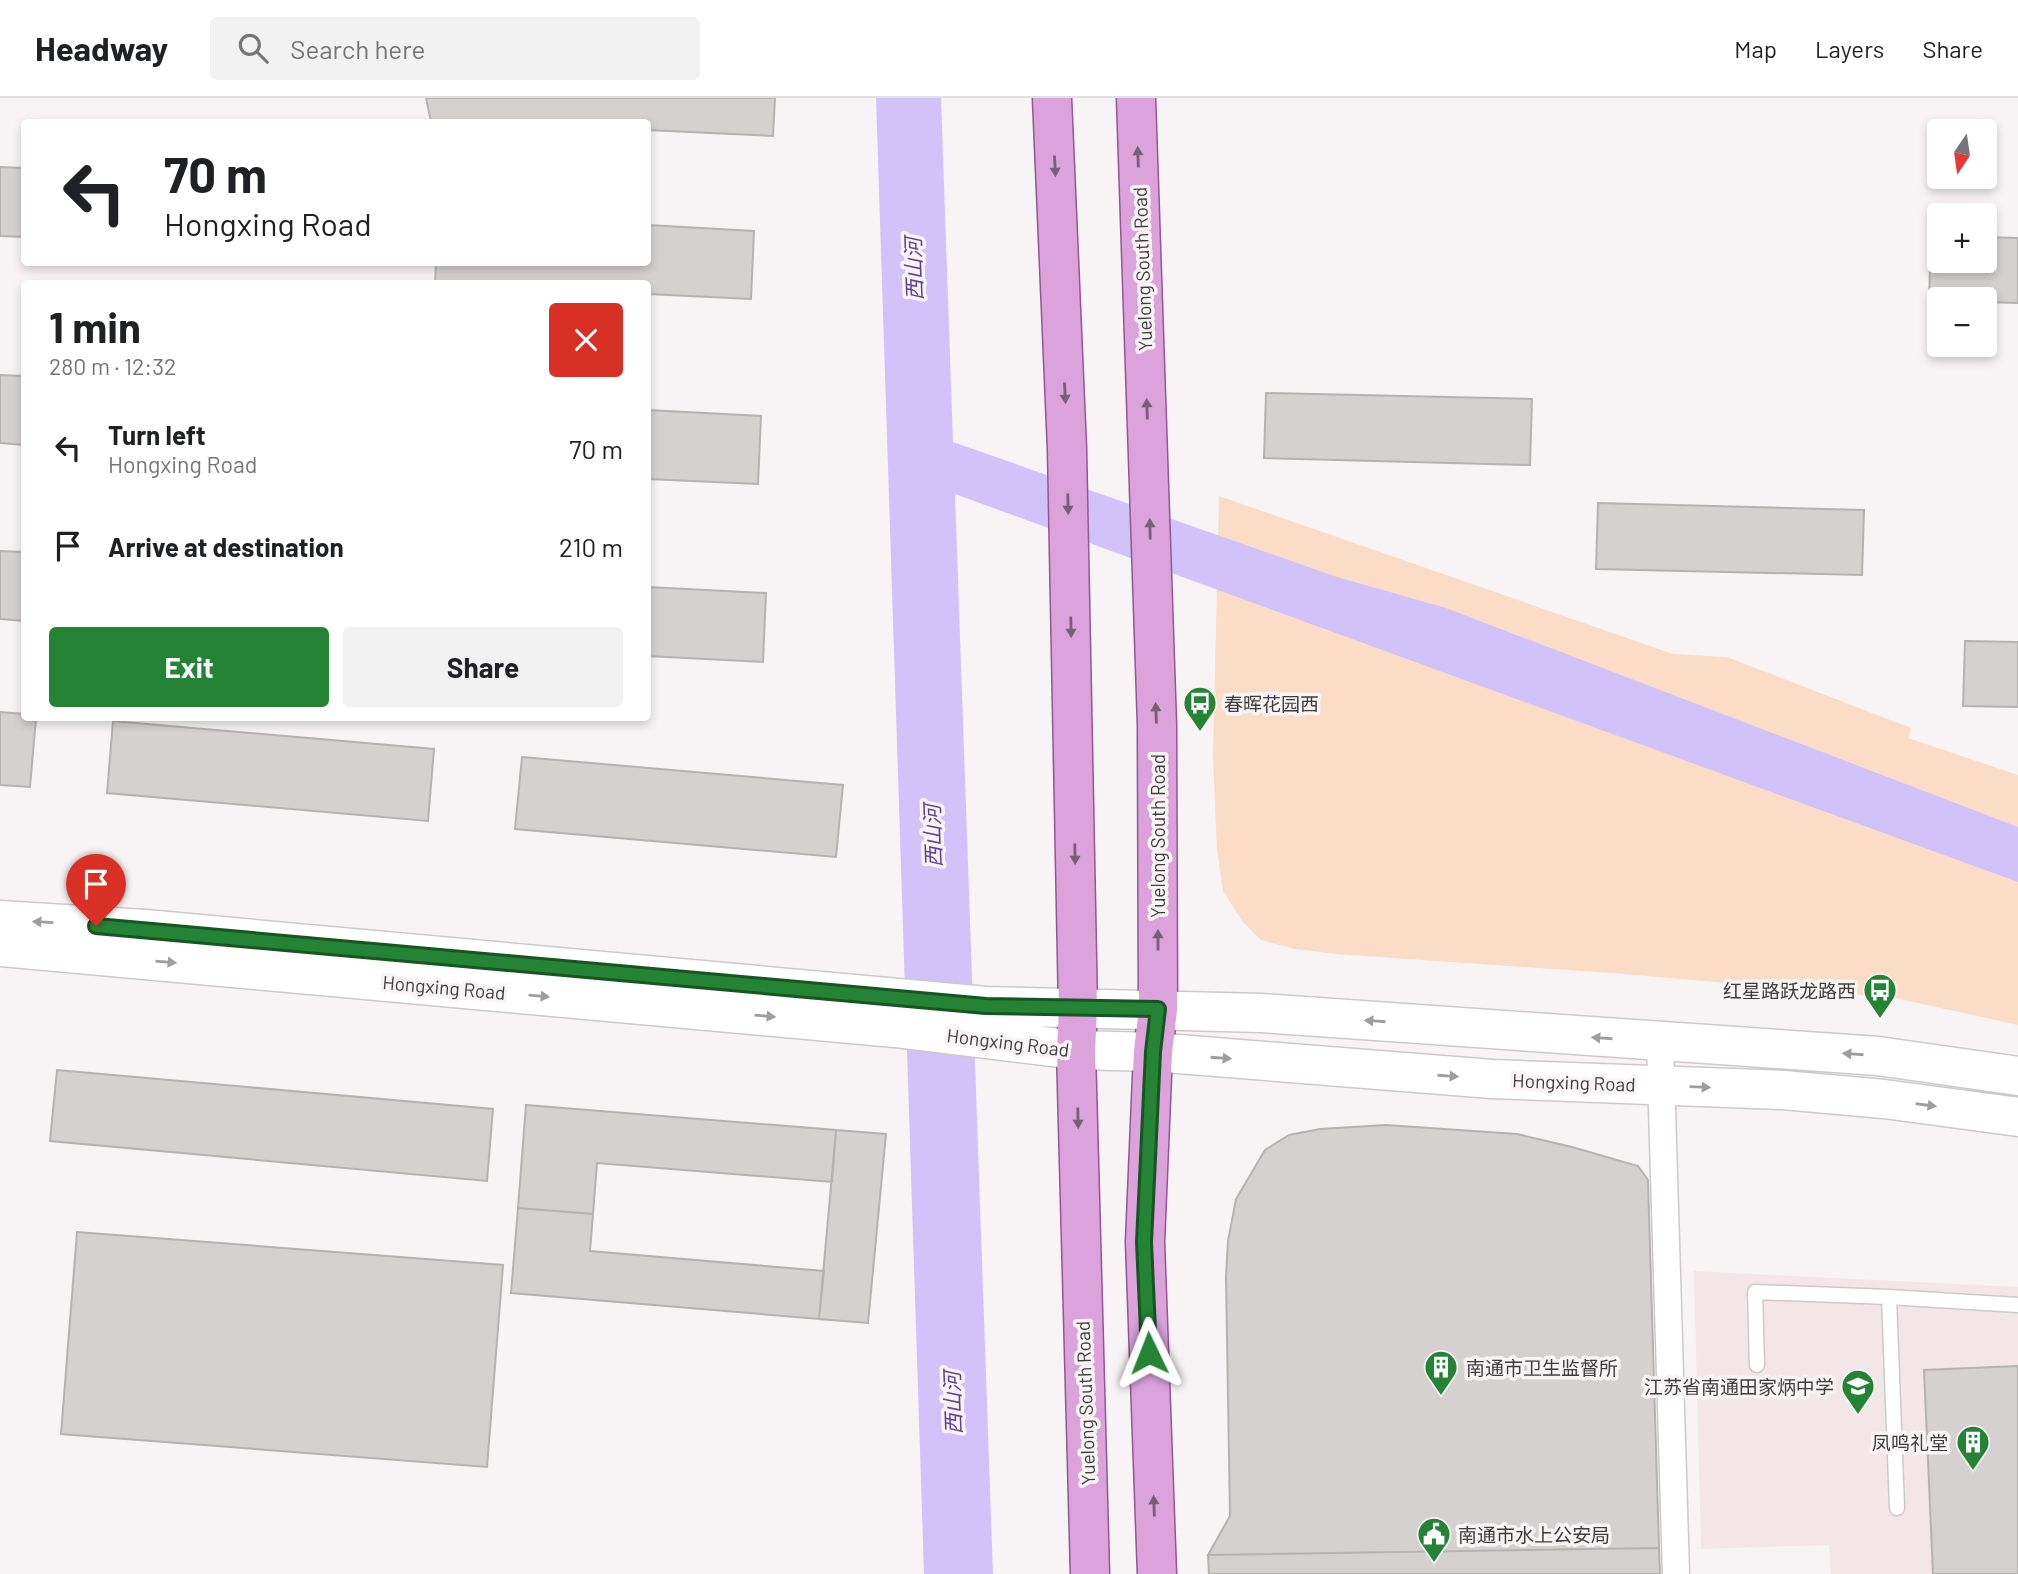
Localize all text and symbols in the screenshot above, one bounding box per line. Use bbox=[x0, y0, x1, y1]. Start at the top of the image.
search box bbox=[210, 17, 700, 80]
text: Headway bbox=[35, 28, 168, 68]
icon: search bbox=[234, 29, 272, 67]
text: Search here bbox=[290, 33, 425, 64]
text: Map bbox=[1734, 34, 1777, 63]
text: Layers bbox=[1815, 34, 1884, 63]
text: Share bbox=[1922, 34, 1983, 63]
north arrow bbox=[1927, 119, 1997, 189]
map controls bbox=[1927, 119, 1997, 357]
text: 70 m bbox=[164, 144, 267, 203]
one-way arrow bbox=[1133, 146, 1144, 168]
icon: left bbox=[49, 147, 140, 238]
one-way arrow bbox=[1049, 155, 1060, 177]
street label: Yuelong South Road bbox=[1128, 187, 1156, 351]
button: + bbox=[1927, 203, 1997, 273]
text: Hongxing Road bbox=[164, 204, 372, 242]
water label: 西山河 bbox=[899, 233, 927, 301]
button: − bbox=[1927, 287, 1997, 357]
text: 1 min bbox=[49, 301, 141, 351]
button: close bbox=[549, 303, 623, 377]
text: 280 m · 12:32 bbox=[49, 352, 176, 380]
one-way arrow bbox=[1059, 383, 1070, 405]
one-way arrow bbox=[1141, 398, 1152, 420]
text: Turn left bbox=[108, 419, 206, 450]
icon: left bbox=[49, 429, 87, 467]
text: 70 m bbox=[569, 433, 623, 464]
text: Hongxing Road bbox=[108, 450, 257, 478]
one-way arrow bbox=[1063, 493, 1074, 515]
one-way arrow bbox=[1144, 518, 1155, 540]
icon: arrive bbox=[49, 527, 87, 565]
text: Arrive at destination bbox=[108, 531, 344, 562]
text: 210 m bbox=[559, 531, 623, 562]
one-way arrow bbox=[1065, 616, 1076, 638]
button: Exit bbox=[49, 627, 329, 707]
button: Share bbox=[343, 627, 623, 707]
bus stop icon: 春晖花园西 bbox=[1181, 684, 1219, 733]
place label: 春晖花园西 bbox=[1224, 692, 1319, 715]
one-way arrow bbox=[1150, 702, 1161, 724]
street label: Yuelong South Road bbox=[1146, 754, 1169, 918]
water label: 西山河 bbox=[918, 800, 946, 868]
one-way arrow bbox=[1069, 844, 1081, 866]
pin bbox=[66, 854, 126, 926]
icon: arrive bbox=[77, 865, 115, 903]
one-way arrow bbox=[32, 917, 54, 928]
one-way arrow bbox=[1152, 929, 1163, 951]
one-way arrow bbox=[155, 957, 177, 968]
street label: Hongxing Road bbox=[382, 970, 506, 1004]
bus stop icon: 红星路跃龙路西 bbox=[1861, 971, 1899, 1020]
place label: 红星路跃龙路西 bbox=[1723, 979, 1856, 1002]
one-way arrow bbox=[528, 991, 550, 1002]
one-way arrow bbox=[754, 1011, 776, 1022]
one-way arrow bbox=[1364, 1016, 1386, 1027]
street label: Hongxing Road bbox=[945, 1023, 1071, 1061]
one-way arrow bbox=[1591, 1032, 1613, 1043]
one-way arrow bbox=[1842, 1049, 1864, 1060]
one-way arrow bbox=[1210, 1053, 1232, 1064]
street label: Hongxing Road bbox=[1512, 1068, 1636, 1096]
one-way arrow bbox=[1437, 1070, 1459, 1081]
one-way arrow bbox=[1689, 1082, 1711, 1093]
one-way arrow bbox=[1916, 1099, 1938, 1110]
one-way arrow bbox=[1072, 1107, 1084, 1129]
position arrow bbox=[1112, 1316, 1186, 1390]
street label: Yuelong South Road bbox=[1071, 1321, 1099, 1485]
building icon: 南通市卫生监督所 bbox=[1422, 1348, 1460, 1397]
place label: 南通市卫生监督所 bbox=[1466, 1356, 1618, 1379]
water label: 西山河 bbox=[938, 1367, 966, 1435]
school or university icon: 江苏省南通田家炳中学 bbox=[1839, 1367, 1877, 1416]
place label: 江苏省南通田家炳中学 bbox=[1644, 1375, 1834, 1398]
building icon: 凤鸣礼堂 bbox=[1954, 1423, 1992, 1472]
place label: 凤鸣礼堂 bbox=[1872, 1431, 1948, 1454]
one-way arrow bbox=[1149, 1495, 1160, 1517]
public building icon: 南通市水上公安局 bbox=[1415, 1515, 1453, 1564]
place label: 南通市水上公安局 bbox=[1458, 1523, 1610, 1546]

